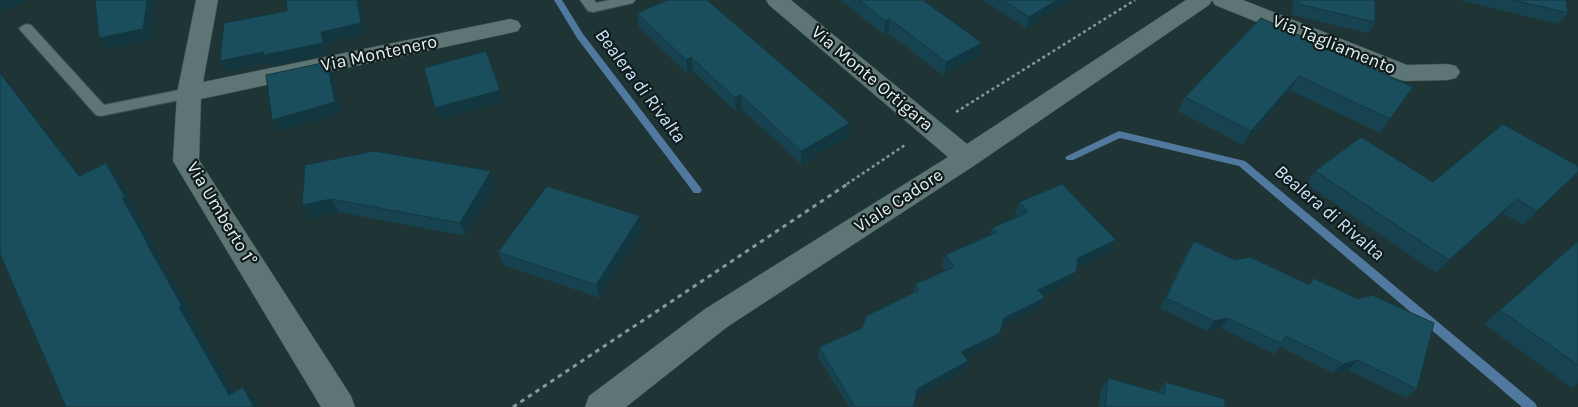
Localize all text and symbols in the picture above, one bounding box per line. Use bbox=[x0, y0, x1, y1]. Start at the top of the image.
street label: Via Tagliamento bbox=[1269, 10, 1399, 80]
street label: Via Monte Ortigara bbox=[807, 22, 937, 136]
water label: Bealera di Rivalta bbox=[590, 25, 690, 147]
street label: Via Montenero bbox=[319, 31, 439, 77]
street label: Via Umberto 1° bbox=[181, 158, 261, 270]
water label: Bealera di Rivalta bbox=[1269, 160, 1389, 266]
street label: Viale Cadore bbox=[851, 164, 947, 238]

